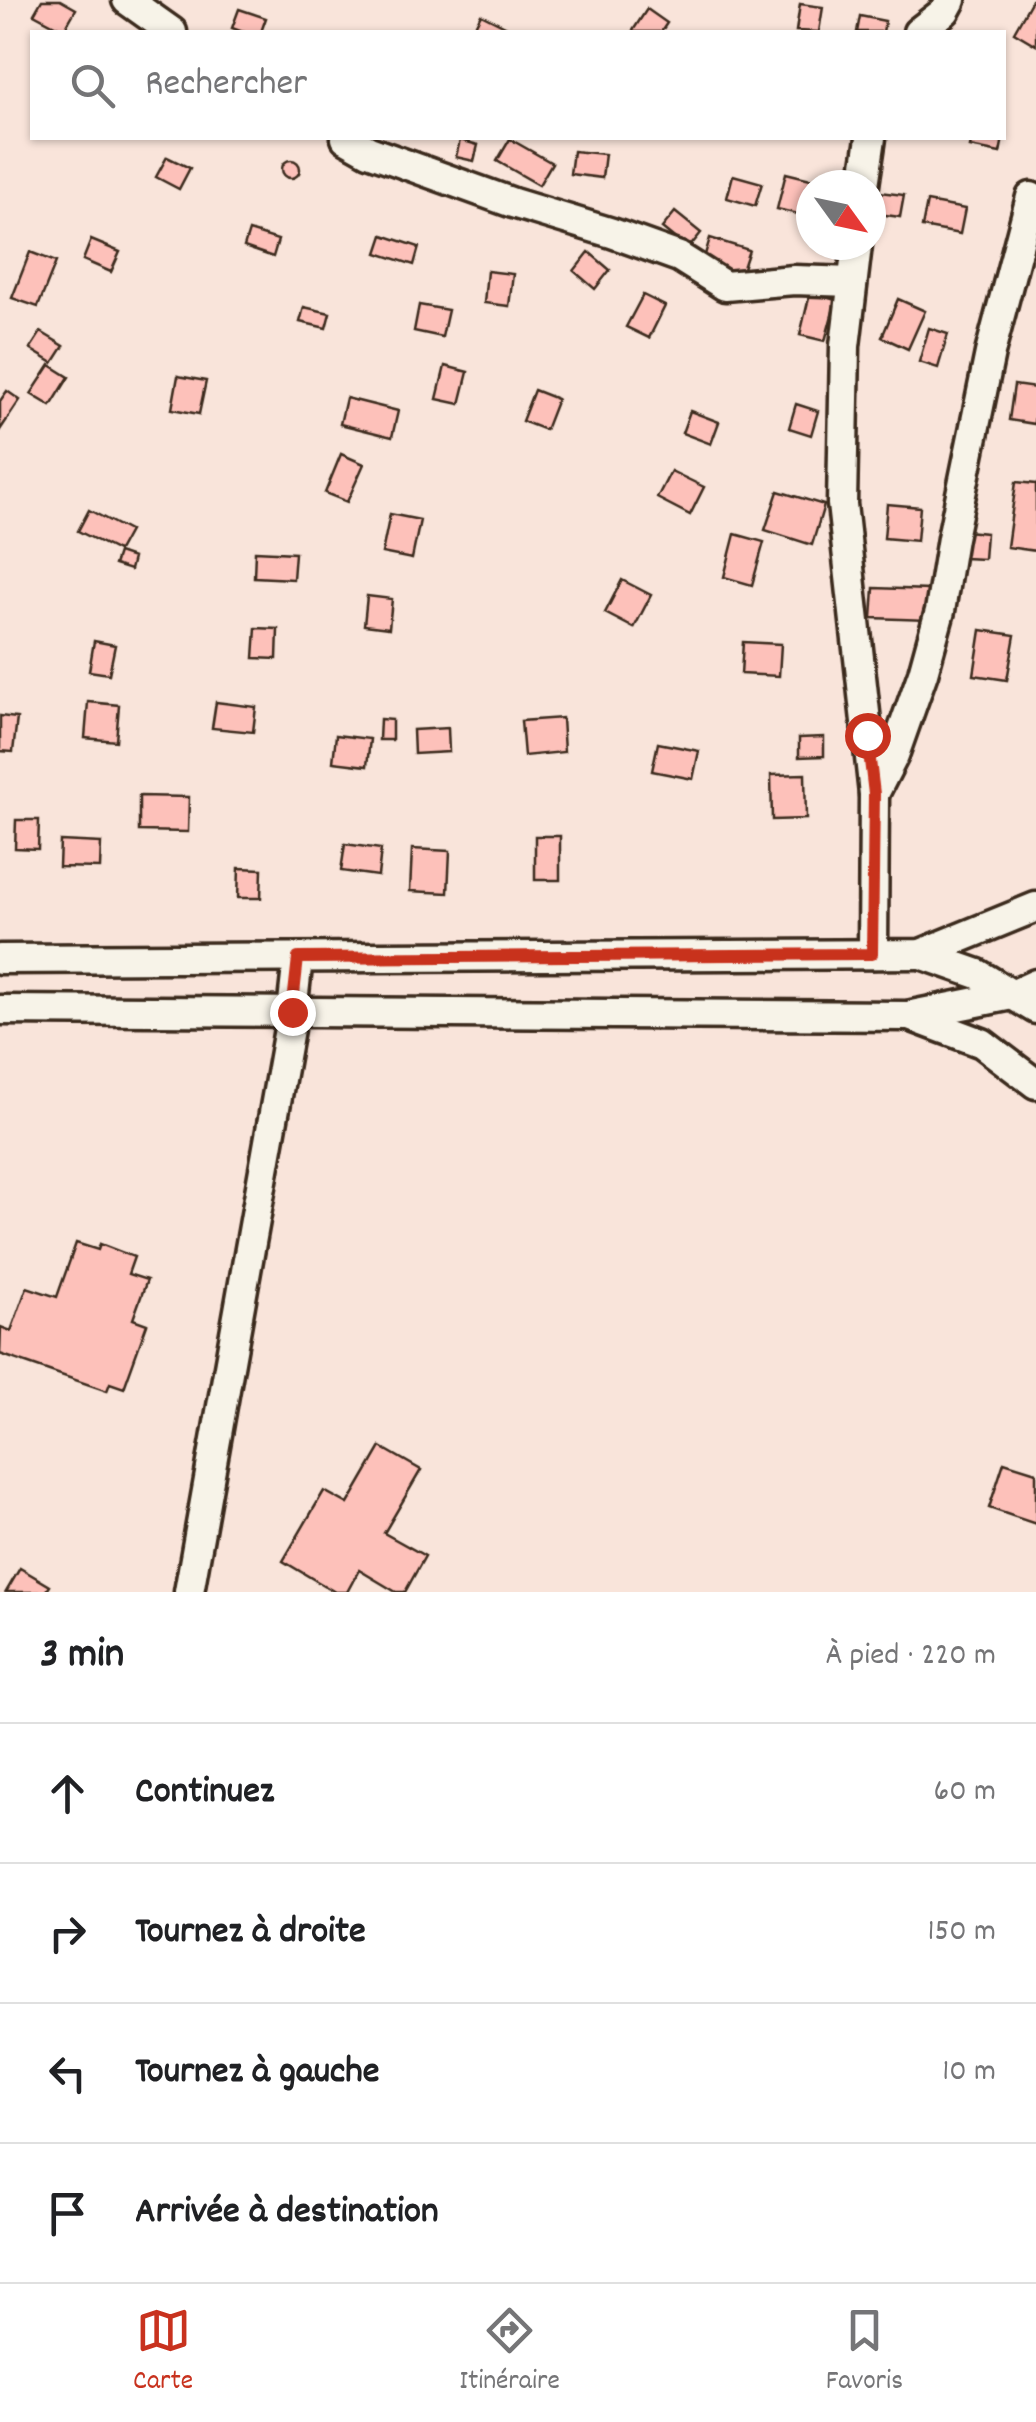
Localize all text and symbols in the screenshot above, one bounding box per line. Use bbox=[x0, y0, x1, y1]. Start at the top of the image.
search box bbox=[30, 30, 1006, 140]
icon: search bbox=[65, 58, 120, 113]
text: Rechercher bbox=[145, 58, 307, 113]
north arrow bbox=[796, 170, 886, 260]
route start bbox=[845, 713, 891, 759]
route end bbox=[270, 990, 316, 1036]
text: 3 min bbox=[40, 1627, 124, 1687]
text: À pied · 220 m bbox=[826, 1634, 996, 1680]
icon: ahead bbox=[40, 1766, 95, 1821]
text: Continuez bbox=[135, 1766, 274, 1821]
text: 60 m bbox=[934, 1770, 996, 1816]
icon: right bbox=[40, 1906, 95, 1961]
text: Tournez à droite bbox=[135, 1906, 366, 1961]
text: 150 m bbox=[927, 1910, 996, 1956]
icon: left bbox=[40, 2046, 95, 2101]
text: Tournez à gauche bbox=[135, 2046, 380, 2101]
text: 10 m bbox=[942, 2050, 996, 2096]
icon: arrive bbox=[40, 2186, 95, 2241]
text: Arrivée à destination bbox=[135, 2186, 439, 2241]
tab: Carte bbox=[133, 2303, 193, 2403]
tab: Itinéraire bbox=[459, 2303, 560, 2403]
tab: Favoris bbox=[826, 2303, 903, 2403]

